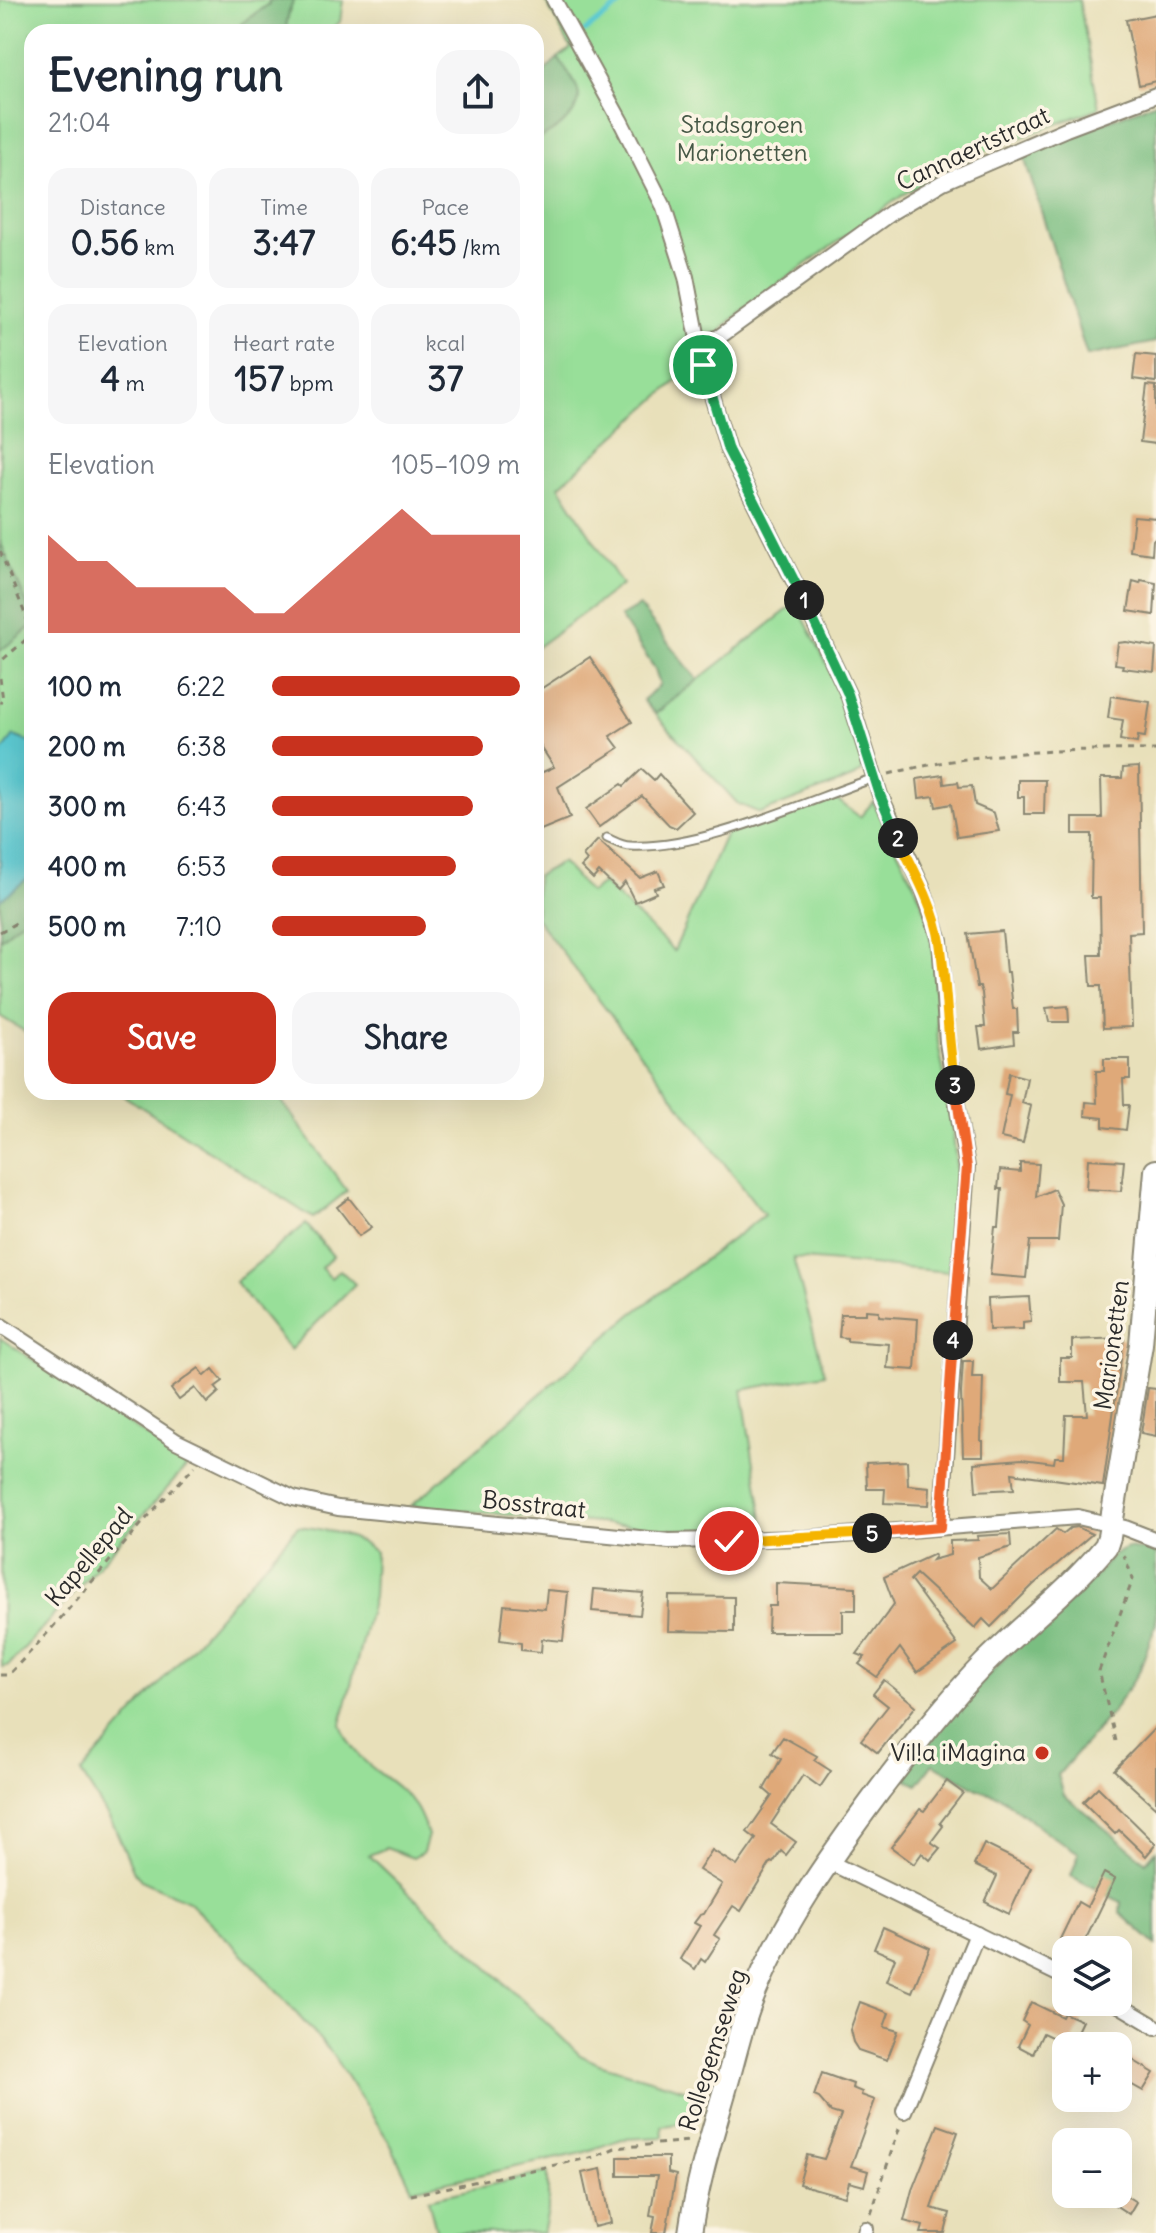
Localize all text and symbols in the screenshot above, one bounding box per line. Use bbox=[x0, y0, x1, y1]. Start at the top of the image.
text: Evening run bbox=[48, 48, 283, 103]
button: share bbox=[436, 50, 520, 134]
street label: Cannaertstraat bbox=[891, 100, 1054, 197]
text: 21:04 bbox=[48, 106, 111, 139]
park label: Stadsgroen Marionetten bbox=[676, 109, 808, 167]
text: Distance bbox=[80, 193, 166, 221]
text: Time bbox=[260, 193, 308, 221]
text: Pace bbox=[421, 193, 469, 221]
text: 0.56 bbox=[70, 221, 139, 264]
text: 3:47 bbox=[253, 221, 315, 264]
text: 6:45 bbox=[390, 221, 457, 264]
text: km bbox=[139, 233, 175, 261]
text: /km bbox=[457, 233, 500, 261]
text: Elevation bbox=[78, 329, 168, 357]
text: Heart rate bbox=[233, 329, 335, 357]
text: kcal bbox=[426, 329, 465, 357]
pin bbox=[669, 331, 737, 399]
icon: arrive bbox=[681, 343, 725, 387]
text: 4 bbox=[101, 357, 120, 400]
text: 157 bbox=[235, 357, 284, 400]
text: 37 bbox=[427, 357, 463, 400]
text: m bbox=[120, 369, 145, 397]
text: bpm bbox=[284, 369, 333, 397]
text: Elevation bbox=[48, 448, 155, 481]
text: 105–109 m bbox=[391, 448, 520, 481]
pin: 1 bbox=[784, 580, 824, 620]
text: 1 bbox=[800, 586, 808, 614]
text: 100 m bbox=[48, 670, 122, 703]
text: 6:22 bbox=[176, 670, 225, 703]
text: 200 m bbox=[48, 730, 125, 763]
text: 6:38 bbox=[176, 730, 227, 763]
text: 300 m bbox=[48, 790, 126, 823]
text: 6:43 bbox=[176, 790, 227, 823]
pin: 2 bbox=[878, 818, 918, 858]
text: 2 bbox=[892, 824, 904, 852]
text: 400 m bbox=[48, 850, 126, 883]
text: 6:53 bbox=[176, 850, 227, 883]
text: 500 m bbox=[48, 910, 126, 943]
text: 7:10 bbox=[176, 910, 222, 943]
button: Save bbox=[48, 992, 276, 1084]
button: Share bbox=[292, 992, 520, 1084]
pin: 3 bbox=[935, 1065, 975, 1105]
text: 3 bbox=[949, 1071, 961, 1099]
street label: Marionetten bbox=[1087, 1278, 1135, 1412]
pin: 4 bbox=[933, 1320, 973, 1360]
text: 4 bbox=[947, 1326, 959, 1354]
street label: Bosstraat bbox=[481, 1484, 587, 1524]
street label: Kapellepad bbox=[38, 1501, 138, 1612]
pin bbox=[695, 1507, 763, 1575]
pin: 5 bbox=[852, 1513, 892, 1553]
icon: check bbox=[707, 1519, 751, 1563]
text: 5 bbox=[866, 1519, 878, 1547]
place label: Vil!a iMagina bbox=[890, 1737, 1026, 1767]
marker: Vil!a iMagina bbox=[1033, 1744, 1051, 1762]
map controls bbox=[1052, 1936, 1132, 2208]
button: layers bbox=[1052, 1936, 1132, 2016]
street label: Rollegemseweg bbox=[672, 1965, 752, 2135]
button: + bbox=[1052, 2032, 1132, 2112]
button: − bbox=[1052, 2128, 1132, 2208]

